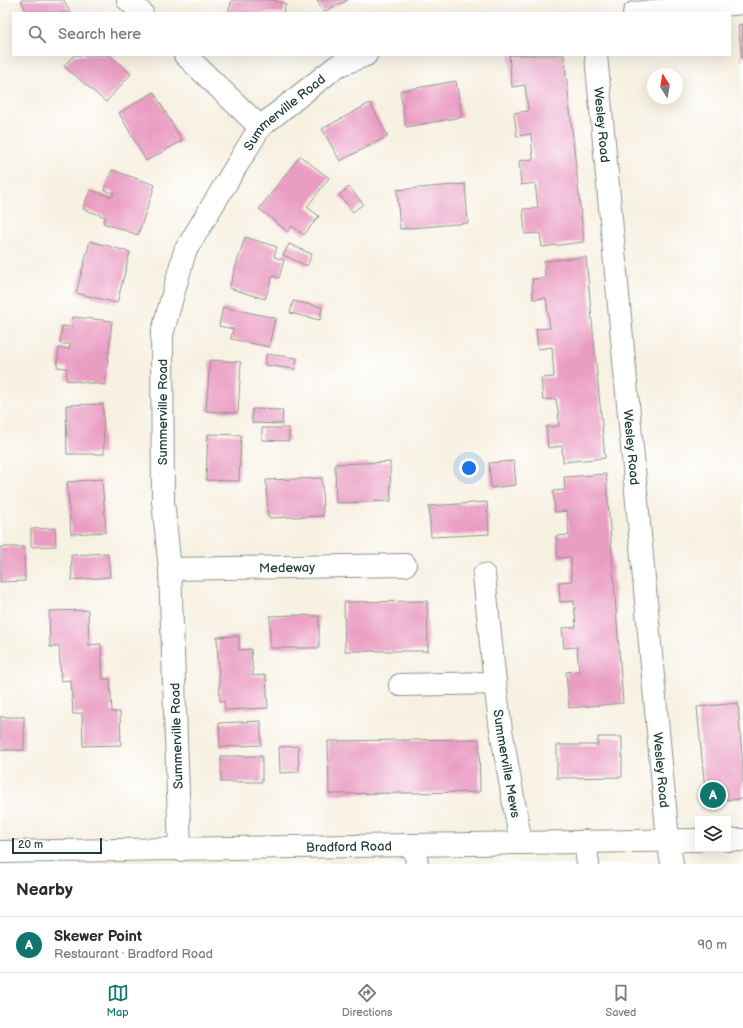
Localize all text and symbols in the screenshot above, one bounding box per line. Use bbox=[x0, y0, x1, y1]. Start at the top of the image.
search box bbox=[12, 12, 731, 56]
icon: search bbox=[26, 23, 48, 45]
text: Search here bbox=[58, 25, 141, 44]
north arrow bbox=[647, 68, 683, 104]
street label: Summerville Road bbox=[241, 71, 329, 154]
street label: Wesley Road bbox=[590, 86, 613, 163]
street label: Summerville Road bbox=[155, 359, 171, 465]
street label: Wesley Road bbox=[620, 409, 642, 486]
your location bbox=[459, 458, 479, 478]
street label: Medeway bbox=[259, 560, 315, 576]
street label: Summerville Road bbox=[167, 682, 187, 790]
street label: Summerville Mews bbox=[489, 709, 523, 820]
street label: Wesley Road bbox=[649, 732, 672, 809]
pin: A bbox=[700, 780, 726, 810]
map controls bbox=[695, 816, 731, 852]
button: layers bbox=[695, 816, 731, 852]
scale bar bbox=[12, 836, 102, 855]
text: 20 m bbox=[18, 838, 43, 851]
street label: Bradford Road bbox=[306, 838, 392, 856]
text: Nearby bbox=[16, 880, 73, 900]
text: Skewer Point bbox=[54, 927, 142, 946]
text: A bbox=[25, 937, 33, 953]
text: 90 m bbox=[698, 937, 727, 953]
text: Restaurant · Bradford Road bbox=[54, 946, 213, 962]
tab: Map bbox=[107, 982, 129, 1019]
tab: Directions bbox=[342, 982, 392, 1019]
tab: Saved bbox=[606, 982, 636, 1019]

